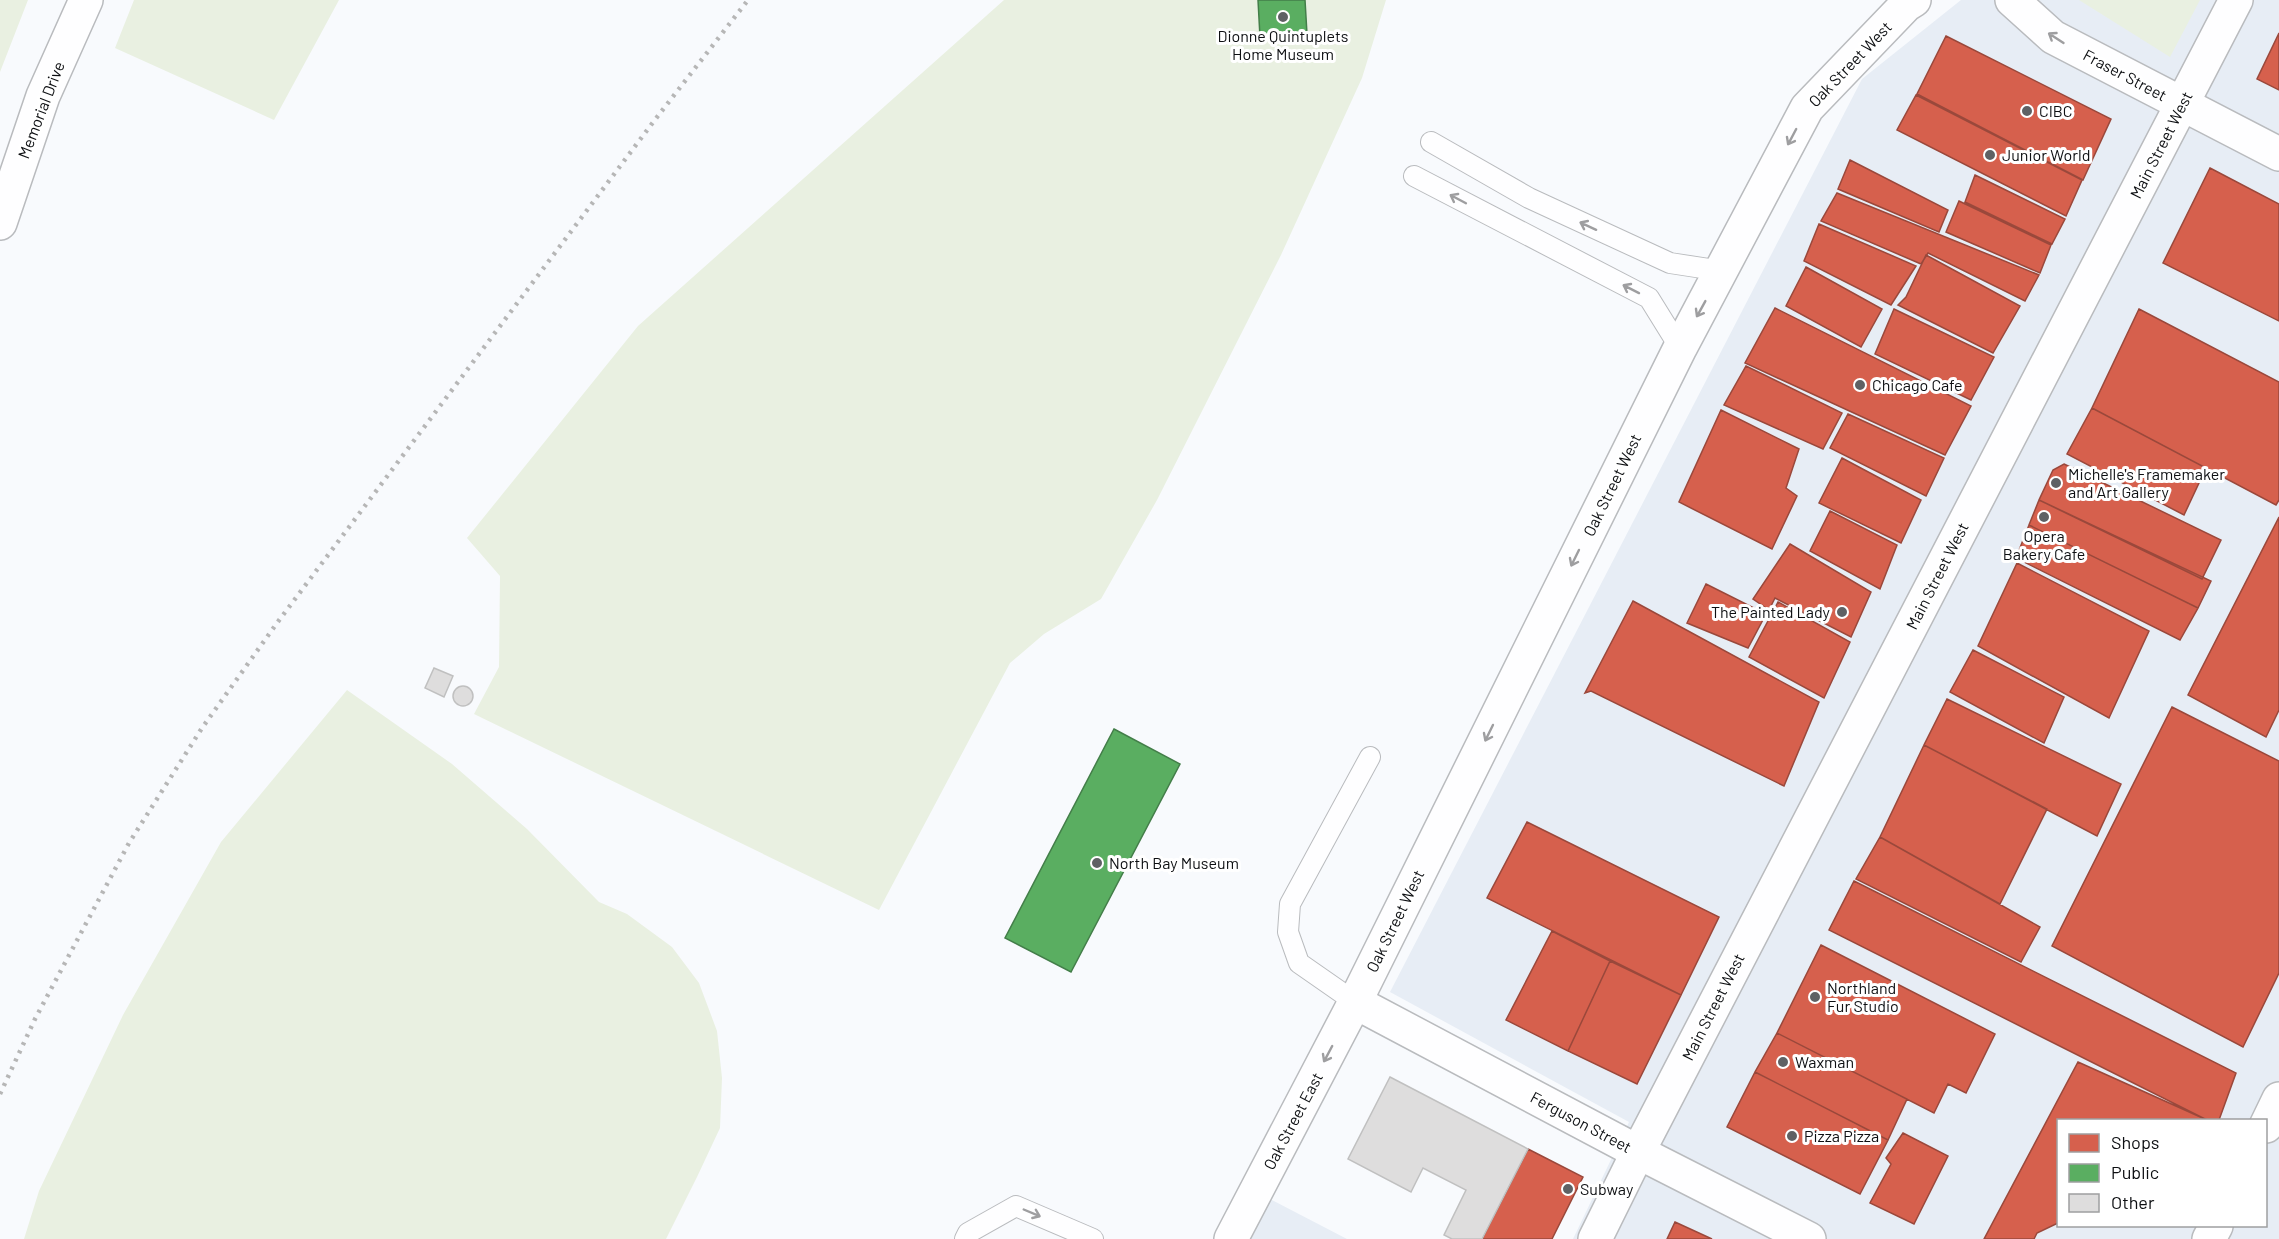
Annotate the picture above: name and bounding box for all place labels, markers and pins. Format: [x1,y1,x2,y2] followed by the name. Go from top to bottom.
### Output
[1276,10,1290,24] marker: Dionne Quintuplets Home Museum
[1218,26,1348,63] place label: Dionne Quintuplets Home Museum
[2039,101,2073,120] place label: CIBC
[2020,104,2034,118] marker: CIBC
[2002,145,2090,164] place label: Junior World
[1983,148,1997,162] marker: Junior World
[1872,375,1963,394] place label: Chicago Cafe
[1853,378,1867,392] marker: Chicago Cafe
[2068,464,2225,501] place label: Michelle's Framemaker and Art Gallery
[2049,476,2063,490] marker: Michelle's Framemaker and Art Gallery
[2037,510,2051,524] marker: Opera Bakery Cafe
[2003,526,2085,563] place label: Opera Bakery Cafe
[1711,602,1831,621] place label: The Painted Lady
[1835,605,1849,619] marker: The Painted Lady
[1109,853,1239,872] place label: North Bay Museum
[1090,856,1104,870] marker: North Bay Museum
[1827,978,1899,1015] place label: Northland Fur Studio
[1808,990,1822,1004] marker: Northland Fur Studio
[1795,1052,1854,1071] place label: Waxman
[1776,1055,1790,1069] marker: Waxman
[1804,1126,1879,1145] place label: Pizza Pizza
[1785,1129,1799,1143] marker: Pizza Pizza
[1580,1179,1634,1198] place label: Subway
[1561,1182,1575,1196] marker: Subway

